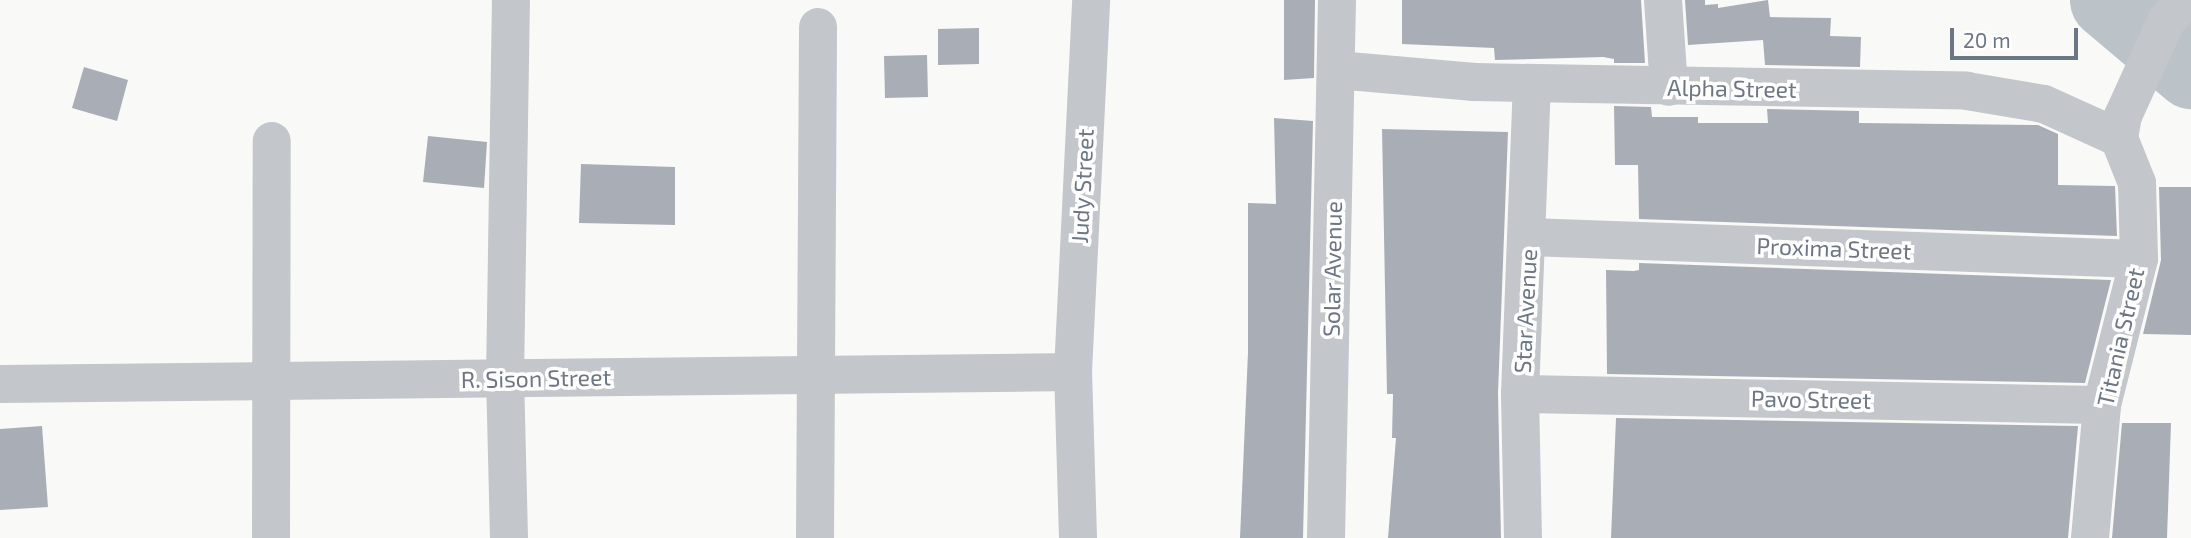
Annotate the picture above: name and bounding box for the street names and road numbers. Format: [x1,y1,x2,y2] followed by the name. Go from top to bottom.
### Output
[1667,73,1797,103] street label: Alpha Street
[1065,128,1099,244] street label: Judy Street
[1317,200,1347,338] street label: Solar Avenue
[1756,232,1912,264] street label: Proxima Street
[1508,248,1542,374] street label: Star Avenue
[2091,265,2149,409] street label: Titania Street
[461,363,611,393] street label: R. Sison Street
[1751,384,1871,414] street label: Pavo Street

